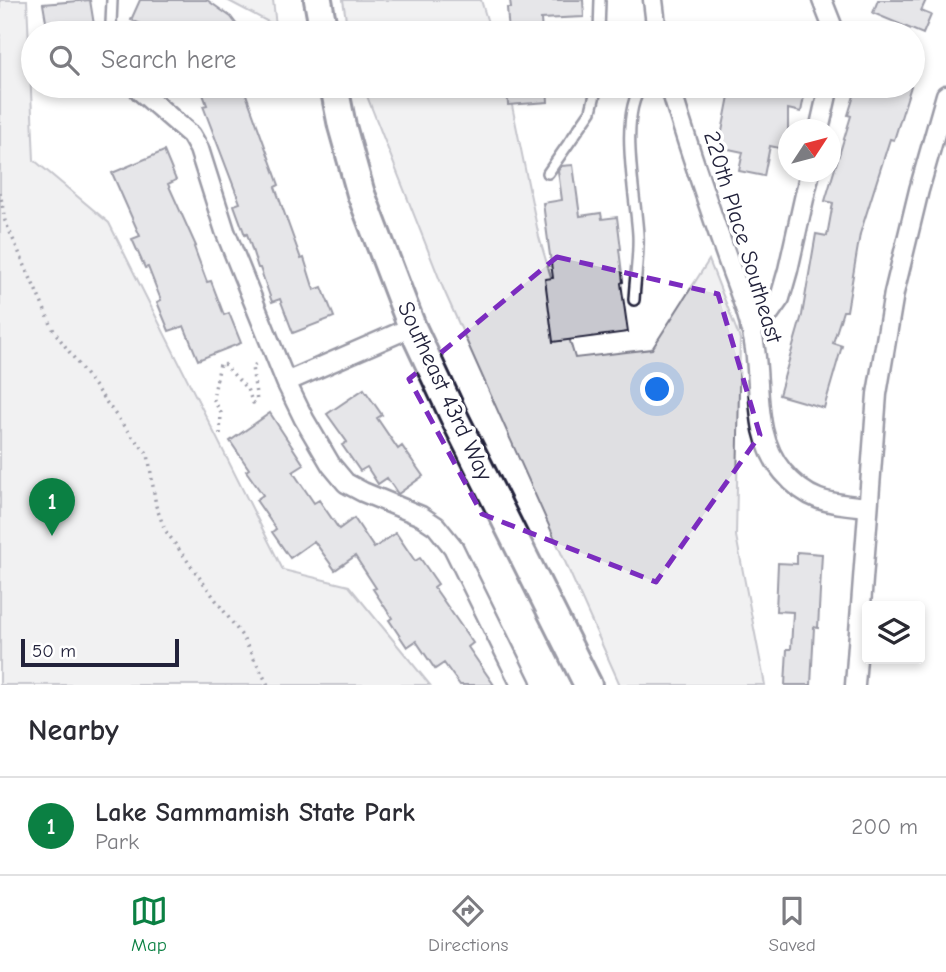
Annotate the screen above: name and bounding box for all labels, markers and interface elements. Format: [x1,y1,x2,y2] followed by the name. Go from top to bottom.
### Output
[21,21,925,98] search box
[45,41,83,79] icon: search
[101,45,236,75] text: Search here
[778,119,841,182] north arrow
[698,128,788,347] street label: 220th Place Southeast
[392,297,499,485] street label: Southeast 43rd Way
[640,372,674,406] your location
[29,478,75,536] pin: 1
[862,601,925,664] map controls
[862,601,925,664] button: layers
[21,636,178,668] scale bar
[32,640,76,662] text: 50 m
[28,713,119,748] text: Nearby
[95,798,415,828] text: Lake Sammamish State Park
[46,813,56,840] text: 1
[851,813,918,840] text: 200 m
[95,828,139,855] text: Park
[130,892,168,956] tab: Map
[428,892,508,956] tab: Directions
[769,892,816,956] tab: Saved

